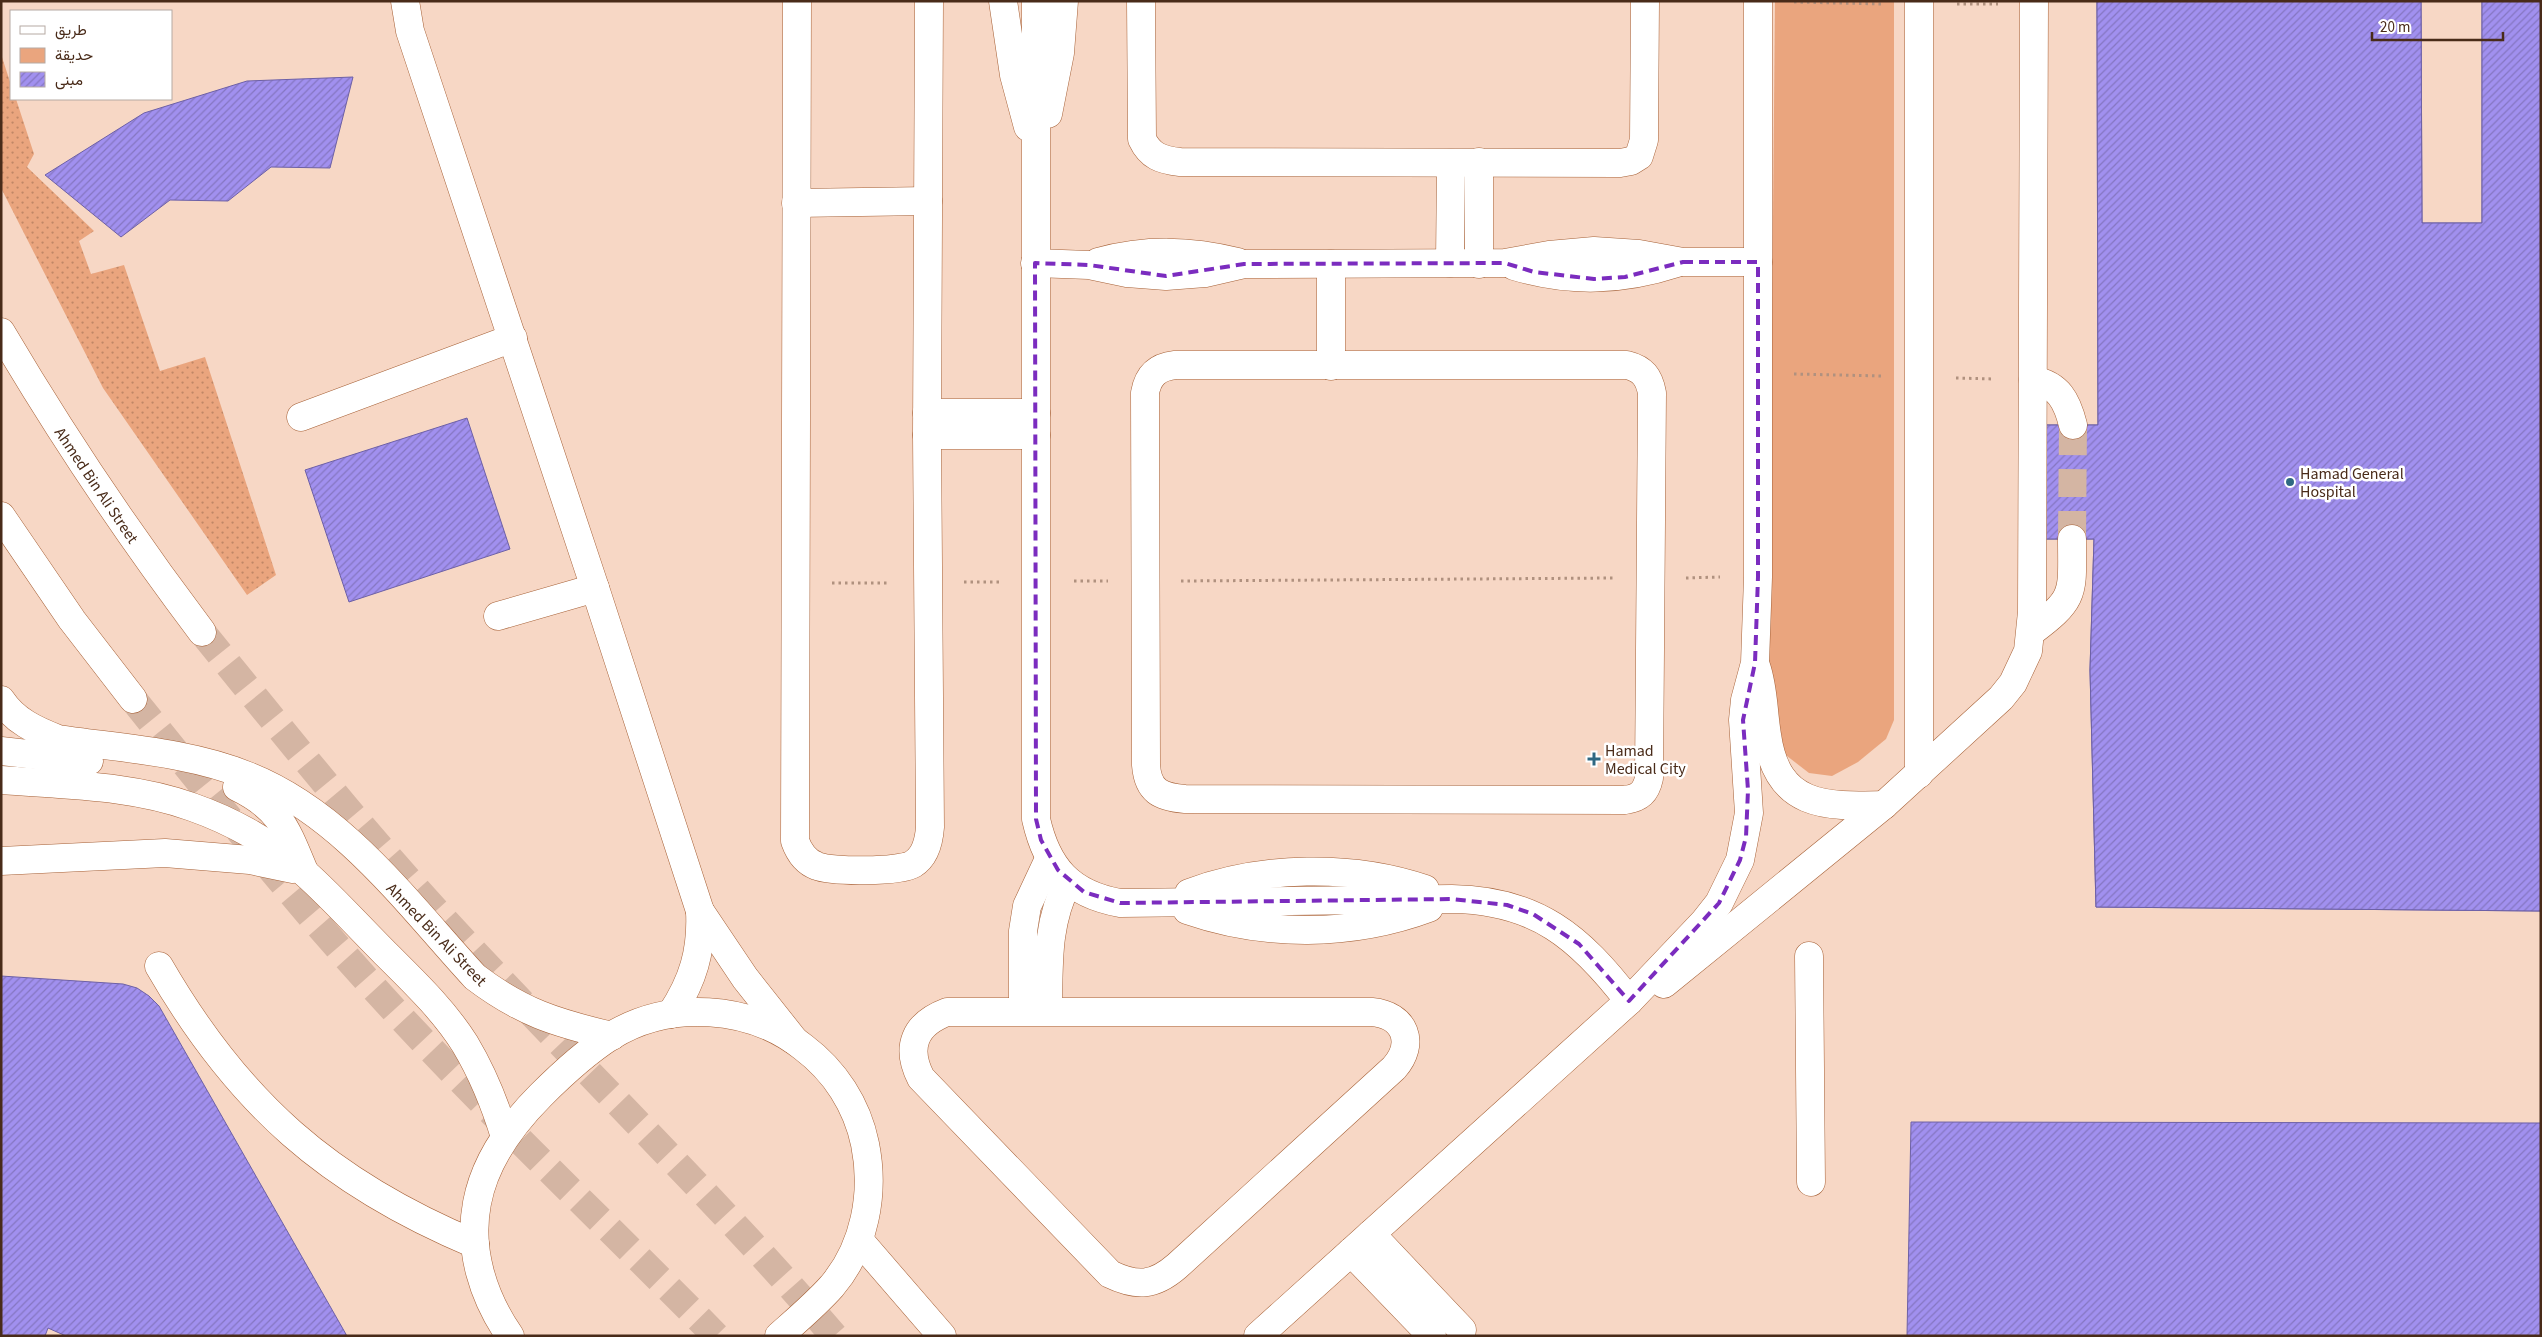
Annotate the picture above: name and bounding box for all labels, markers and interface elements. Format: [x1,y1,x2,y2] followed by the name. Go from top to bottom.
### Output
[10,10,172,100] legend
[2372,10,2503,42] scale bar
[2380,17,2410,38] text: 20 m
[55,20,87,41] text: طريق
[55,45,93,66] text: حديقة
[55,70,83,91] text: مبنى
[49,423,144,549] street label: Ahmed Bin Ali Street
[2300,463,2404,503] place label: Hamad General Hospital
[2284,476,2296,488] marker: Hamad General Hospital
[1605,740,1686,780] place label: Hamad Medical City
[1587,752,1601,766] marker: Hamad Medical City
[381,878,492,992] street label: Ahmed Bin Ali Street

